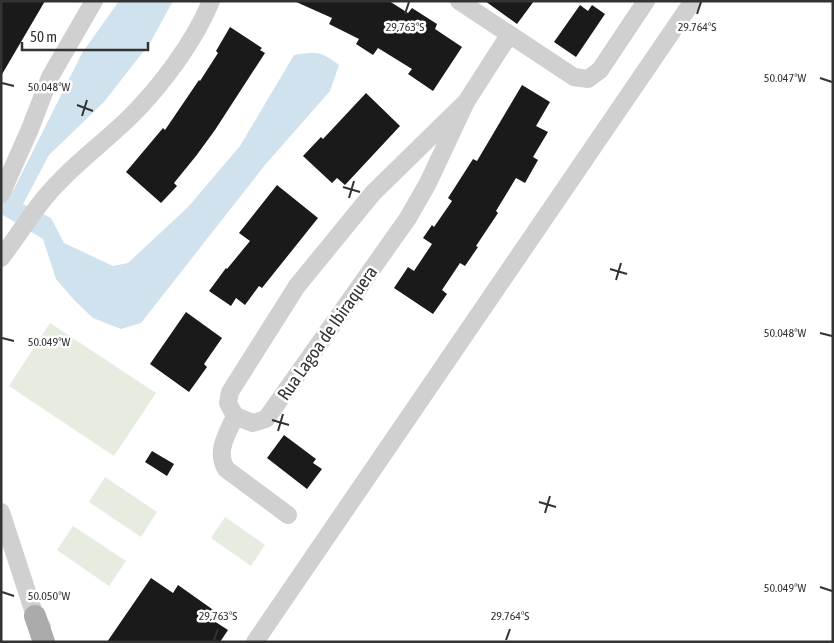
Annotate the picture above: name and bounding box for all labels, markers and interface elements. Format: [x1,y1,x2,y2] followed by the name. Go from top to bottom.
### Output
[22,20,149,52] scale bar
[386,20,424,34] text: 29.763°S
[678,20,716,34] text: 29.764°S
[30,28,57,45] text: 50 m
[764,71,806,85] text: 50.047°W
[28,80,70,94] text: 50.048°W
[273,262,381,404] street label: Rua Lagoa de Ibiraquera
[764,326,806,340] text: 50.048°W
[28,335,70,349] text: 50.049°W
[764,581,806,595] text: 50.049°W
[28,589,70,603] text: 50.050°W
[199,609,237,623] text: 29.763°S
[491,609,529,623] text: 29.764°S

